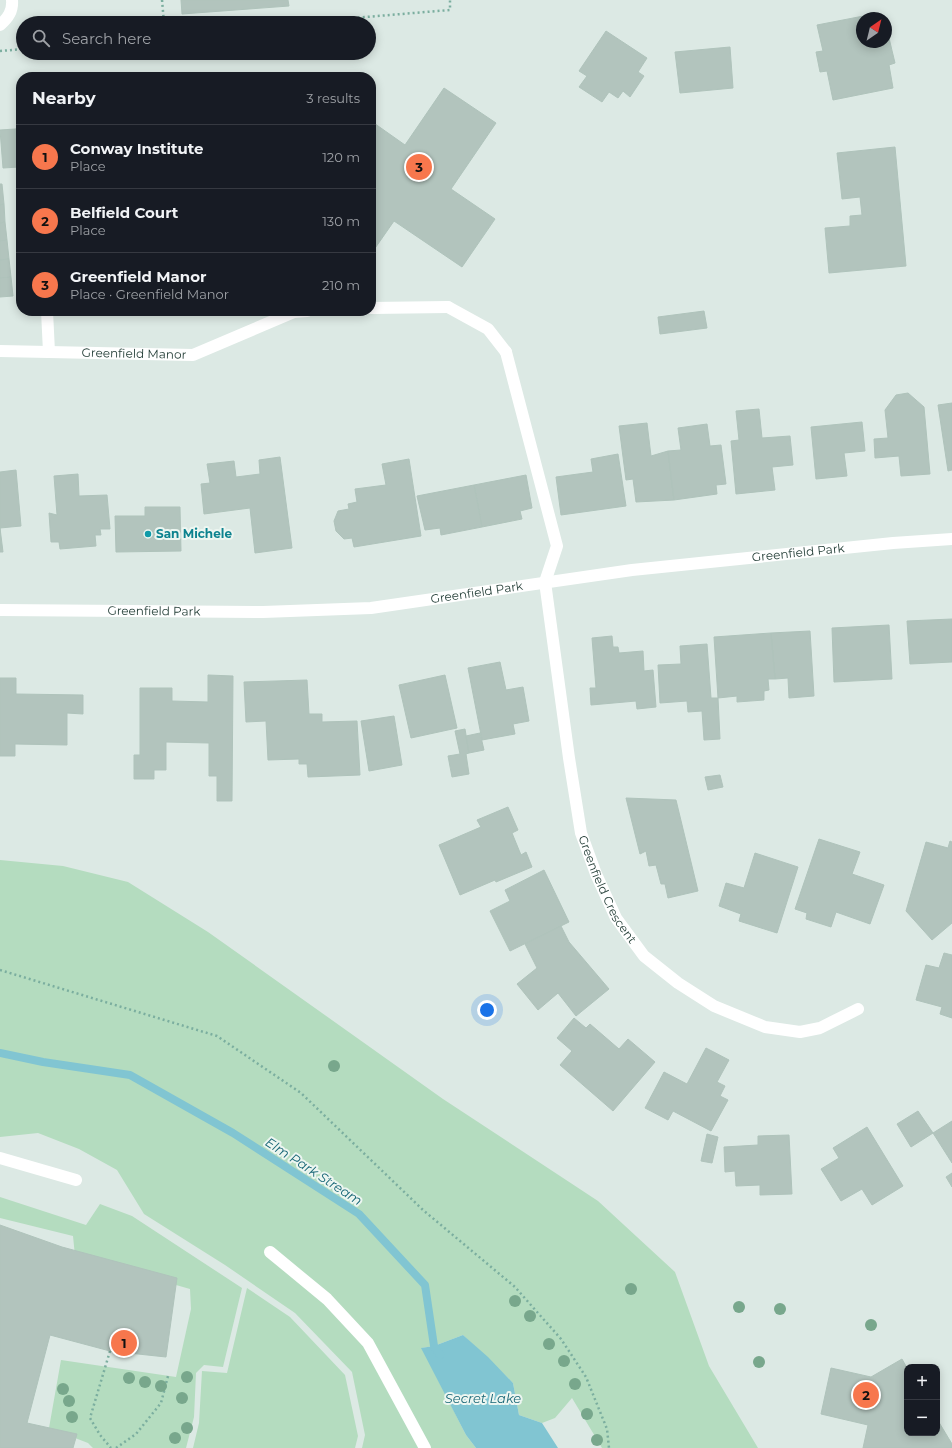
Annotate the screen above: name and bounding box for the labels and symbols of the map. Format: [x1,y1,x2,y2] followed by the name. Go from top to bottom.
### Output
[856,12,892,48] north arrow
[406,152,432,182] pin: 3
[81,345,187,362] street label: Greenfield Manor
[156,526,232,541] place label: San Michele
[143,529,153,539] marker: San Michele
[751,540,846,565] street label: Greenfield Park
[430,578,525,606] street label: Greenfield Park
[107,603,201,619] street label: Greenfield Park
[575,833,640,946] street label: Greenfield Crescent
[477,1000,497,1020] your location
[263,1134,365,1208] water label: Elm Park Stream
[111,1328,137,1358] pin: 1
[853,1380,879,1410] pin: 2
[445,1390,521,1406] water label: Secret Lake

